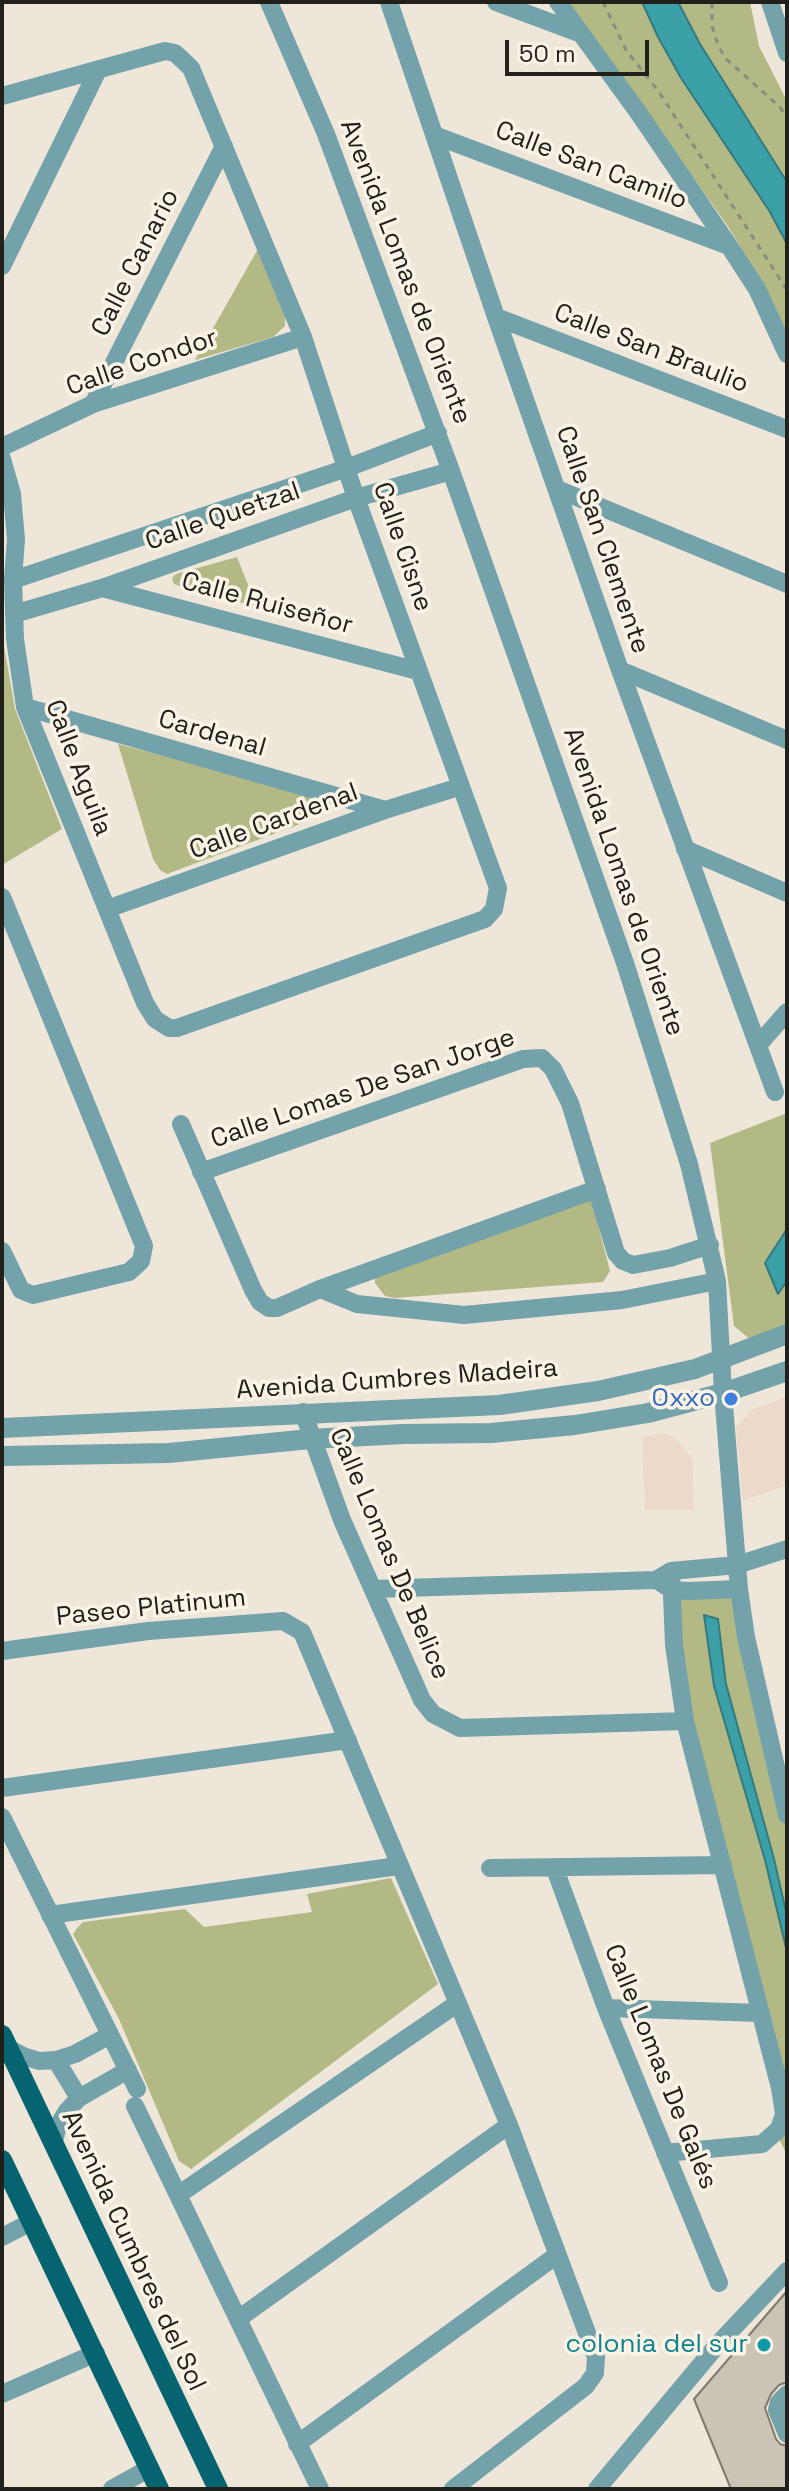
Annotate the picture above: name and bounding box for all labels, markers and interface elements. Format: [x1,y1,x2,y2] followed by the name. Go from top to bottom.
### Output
[509,24,653,74] scale bar
[519,38,576,69] text: 50 m
[332,115,478,429] street label: Avenida Lomas de Oriente
[491,115,691,217] street label: Calle San Camilo
[86,184,186,342] street label: Calle Canario
[549,298,753,400] street label: Calle San Braulio
[62,323,222,403] street label: Calle Condor
[548,422,656,658] street label: Calle San Clemente
[142,476,304,558] street label: Calle Quetzal
[365,478,439,616] street label: Calle Cisne
[178,566,356,642] street label: Calle Ruiseñor
[38,696,118,840] street label: Calle Aguila
[155,704,269,764] street label: Cardenal
[556,724,690,1040] street label: Avenida Lomas de Oriente
[186,777,362,867] street label: Calle Cardenal
[207,1022,519,1156] street label: Calle Lomas De San Jorge
[235,1353,559,1407] street label: Avenida Cumbres Madeira
[652,1383,715,1415] place label: Oxxo
[722,1390,740,1408] marker: Oxxo
[322,1424,456,1684] street label: Calle Lomas De Belice
[55,1583,247,1633] street label: Paseo Platinum
[597,1940,723,2194] street label: Calle Lomas De Galés
[54,2106,212,2396] street label: Avenida Cumbres del Sol
[565,2329,748,2361] place label: colonia del sur
[755,2336,773,2354] marker: colonia del sur

